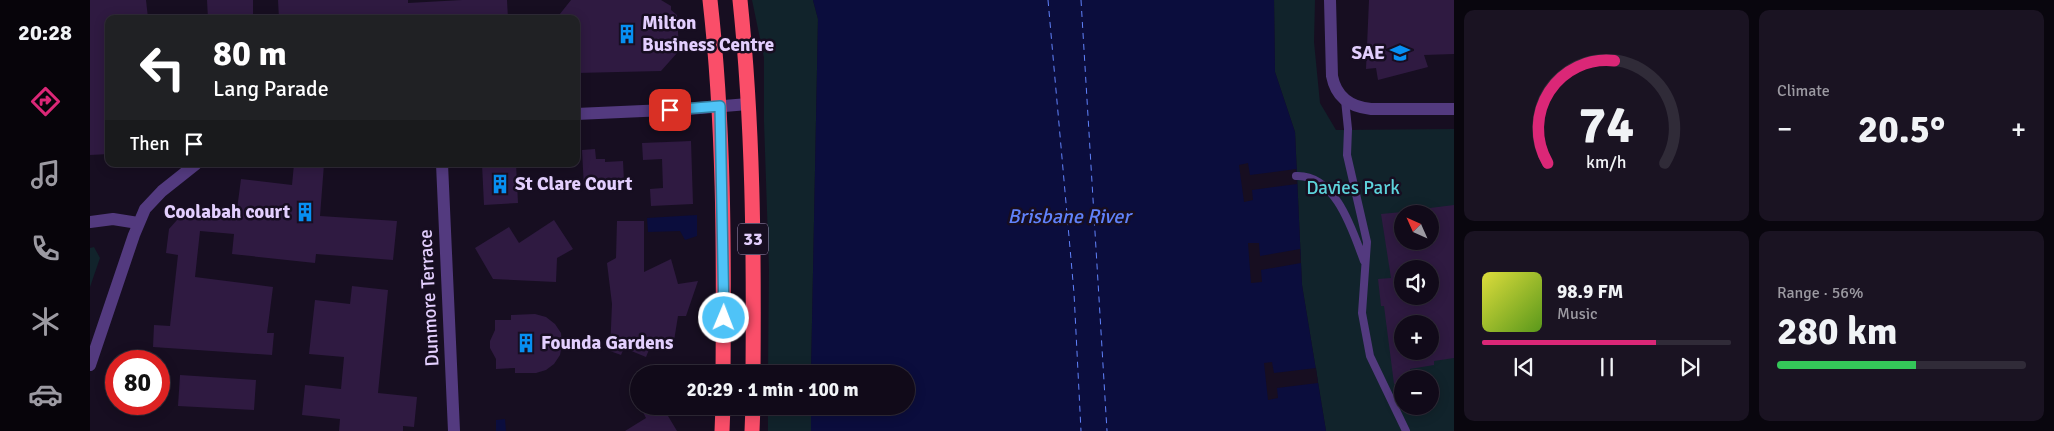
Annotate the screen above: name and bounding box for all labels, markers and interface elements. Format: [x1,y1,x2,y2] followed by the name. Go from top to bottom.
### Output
[642,11,774,57] place label: Milton Business Centre
[18,19,72,46] text: 20:28
[616,23,638,45] building icon: Milton Business Centre
[213,32,287,75] text: 80 m
[130,35,195,100] icon: left
[1351,41,1385,65] place label: SAE
[1389,42,1411,64] school or university icon: SAE
[213,75,329,102] text: Lang Parade
[1777,81,1830,101] text: Climate
[28,84,63,119] icon: directions
[649,89,691,131] pin
[1578,93,1635,157] text: 74
[656,96,684,124] icon: arrive
[1858,106,1945,153] text: 20.5°
[1777,112,1792,146] text: −
[2011,112,2026,146] text: +
[180,130,208,158] icon: arrive
[130,132,170,156] text: Then
[1586,151,1627,173] text: km/h
[28,157,63,192] icon: music
[515,172,632,196] place label: St Clare Court
[489,173,511,195] building icon: St Clare Court
[1306,176,1400,200] park label: Davies Park
[164,200,290,224] place label: Coolabah court
[294,201,316,223] building icon: Coolabah court
[1007,204,1133,229] water label: Brisbane River
[1394,205,1439,250] north arrow
[1394,205,1439,415] map controls
[738,223,768,254] road number: 33
[413,229,445,367] street label: Dunmore Terrace
[28,231,63,266] icon: phone
[1394,260,1439,305] button: sound
[1557,280,1623,304] text: 98.9 FM
[1777,283,1863,303] text: Range · 56%
[697,291,749,343] position arrow
[28,304,63,339] icon: climate
[1557,304,1598,324] text: Music
[1777,308,1898,355] text: 280 km
[1394,315,1439,360] button: +
[541,331,673,355] place label: Founda Gardens
[515,332,537,354] building icon: Founda Gardens
[105,350,170,415] speed limit sign: 80
[1510,353,1538,381] icon: previous
[1593,353,1621,381] icon: pause
[1676,353,1704,381] icon: next
[1394,370,1439,415] button: −
[28,377,63,412] icon: car
[686,378,859,402] text: 20:29 · 1 min · 100 m

